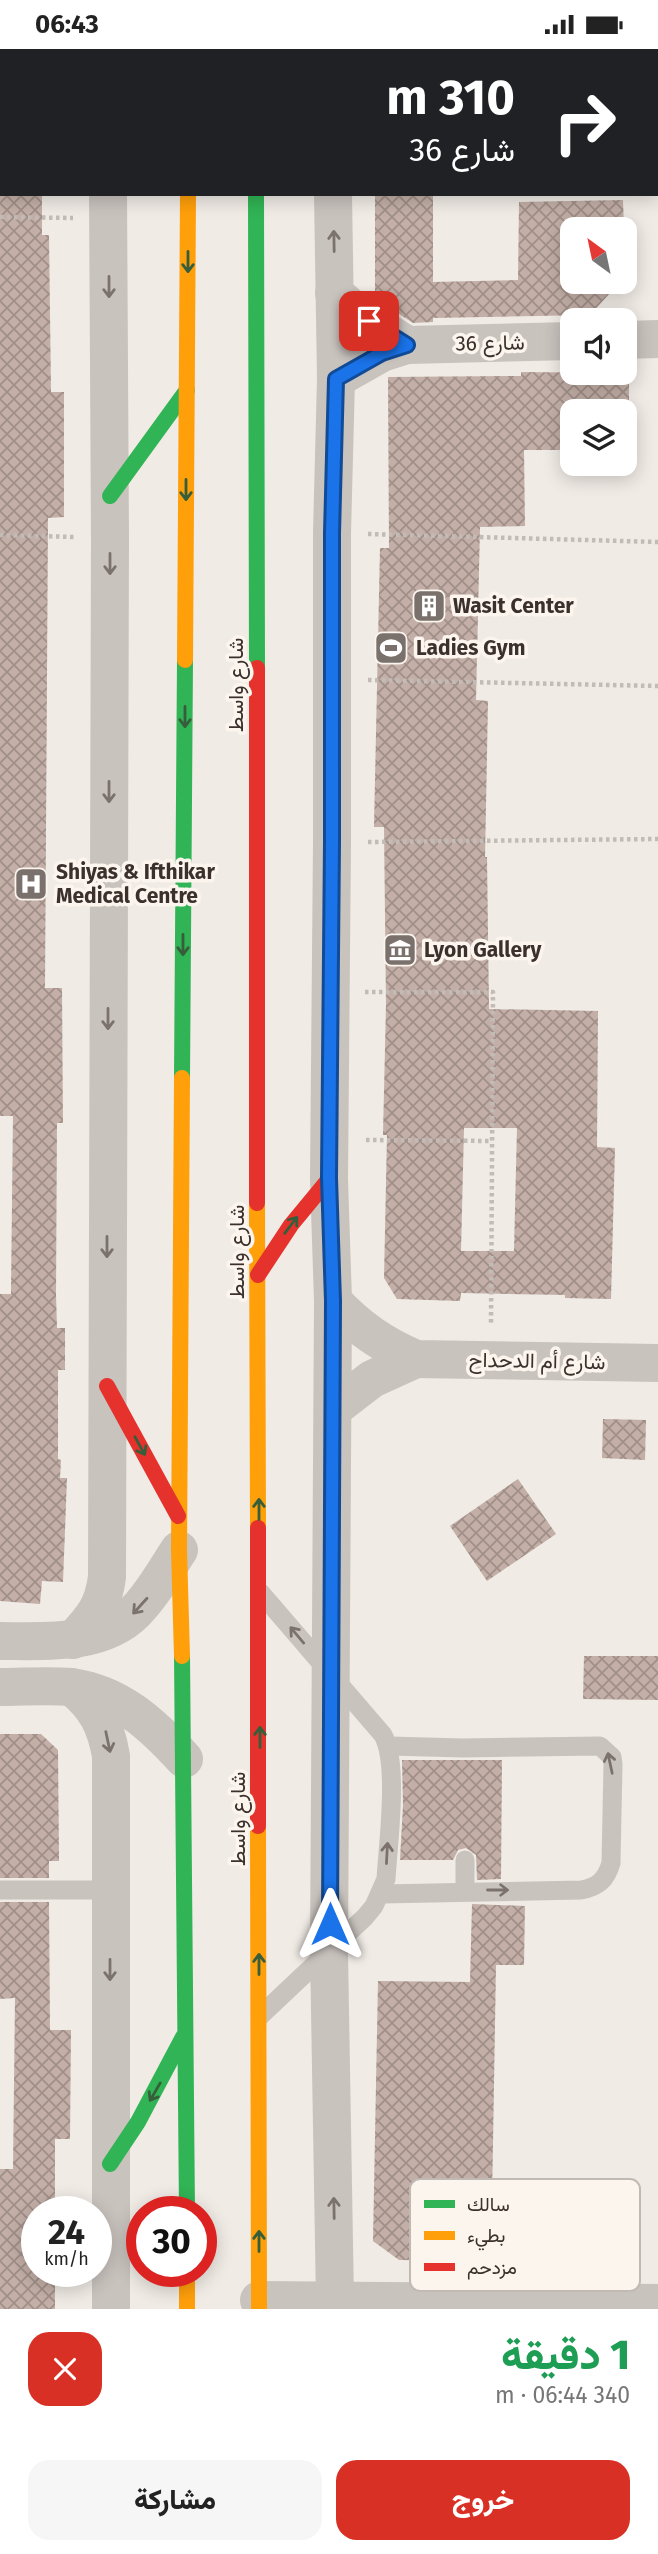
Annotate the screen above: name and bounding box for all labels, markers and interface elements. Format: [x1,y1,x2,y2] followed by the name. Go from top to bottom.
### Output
[35,9,99,40] text: 06:43
[386,68,515,127] text: 310 m
[539,77,630,168] icon: right
[409,131,515,169] text: شارع 36
[560,217,637,294] north arrow
[560,217,637,476] map controls
[327,230,340,253] one-way arrow
[181,251,195,274] one-way arrow
[102,275,116,298] one-way arrow
[339,291,399,351] pin
[350,302,388,340] icon: arrive
[560,308,637,385] button: sound
[455,329,525,358] street label: شارع 36
[560,399,637,476] button: layers
[179,478,193,501] one-way arrow
[103,553,117,576] one-way arrow
[410,587,448,625] building icon: Wasit Center
[453,593,574,619] place label: Wasit Center
[372,629,410,667] sports icon: Ladies Gym
[416,635,525,661] place label: Ladies Gym
[223,638,250,732] street label: شارع واسط
[178,706,192,729] one-way arrow
[102,780,116,803] one-way arrow
[56,859,215,909] place label: Shiyas & Ifthikar Medical Centre
[12,865,50,903] hospital icon: Shiyas & Ifthikar Medical Centre
[381,931,419,969] museum icon: Lyon Gallery
[176,933,190,956] one-way arrow
[424,937,541,963] place label: Lyon Gallery
[101,1008,115,1031] one-way arrow
[224,1205,251,1299] street label: شارع واسط
[284,1216,298,1235] one-way arrow
[101,1235,114,1258] one-way arrow
[468,1347,606,1376] street label: شارع أم الدحداح
[133,1435,147,1456] one-way arrow
[252,1498,266,1521] one-way arrow
[132,1597,148,1615] one-way arrow
[289,1626,305,1644] one-way arrow
[253,1726,267,1749] one-way arrow
[101,1730,115,1753] one-way arrow
[603,1753,616,1775] one-way arrow
[225,1772,252,1866] street label: شارع واسط
[381,1842,394,1865] one-way arrow
[486,1884,509,1897] one-way arrow
[293,1887,367,1961] position arrow
[252,1953,266,1976] one-way arrow
[103,1958,117,1981] one-way arrow
[148,2082,162,2102] one-way arrow
[410,2179,640,2291] legend
[467,2193,510,2216] text: سالك
[126,2196,217,2287] speed limit sign: 30
[327,2197,340,2220] one-way arrow
[48,2211,85,2253] text: 24
[467,2224,505,2251] text: بطيء
[252,2230,266,2253] one-way arrow
[44,2248,89,2270] text: km/h
[467,2256,517,2280] text: مزدحم
[501,2330,630,2380] text: 1 دقيقة
[28,2332,102,2406] button: close
[495,2381,630,2409] text: 340 m · 06:44
[28,2460,322,2540] button: مشاركة
[336,2460,630,2540] button: خروج

